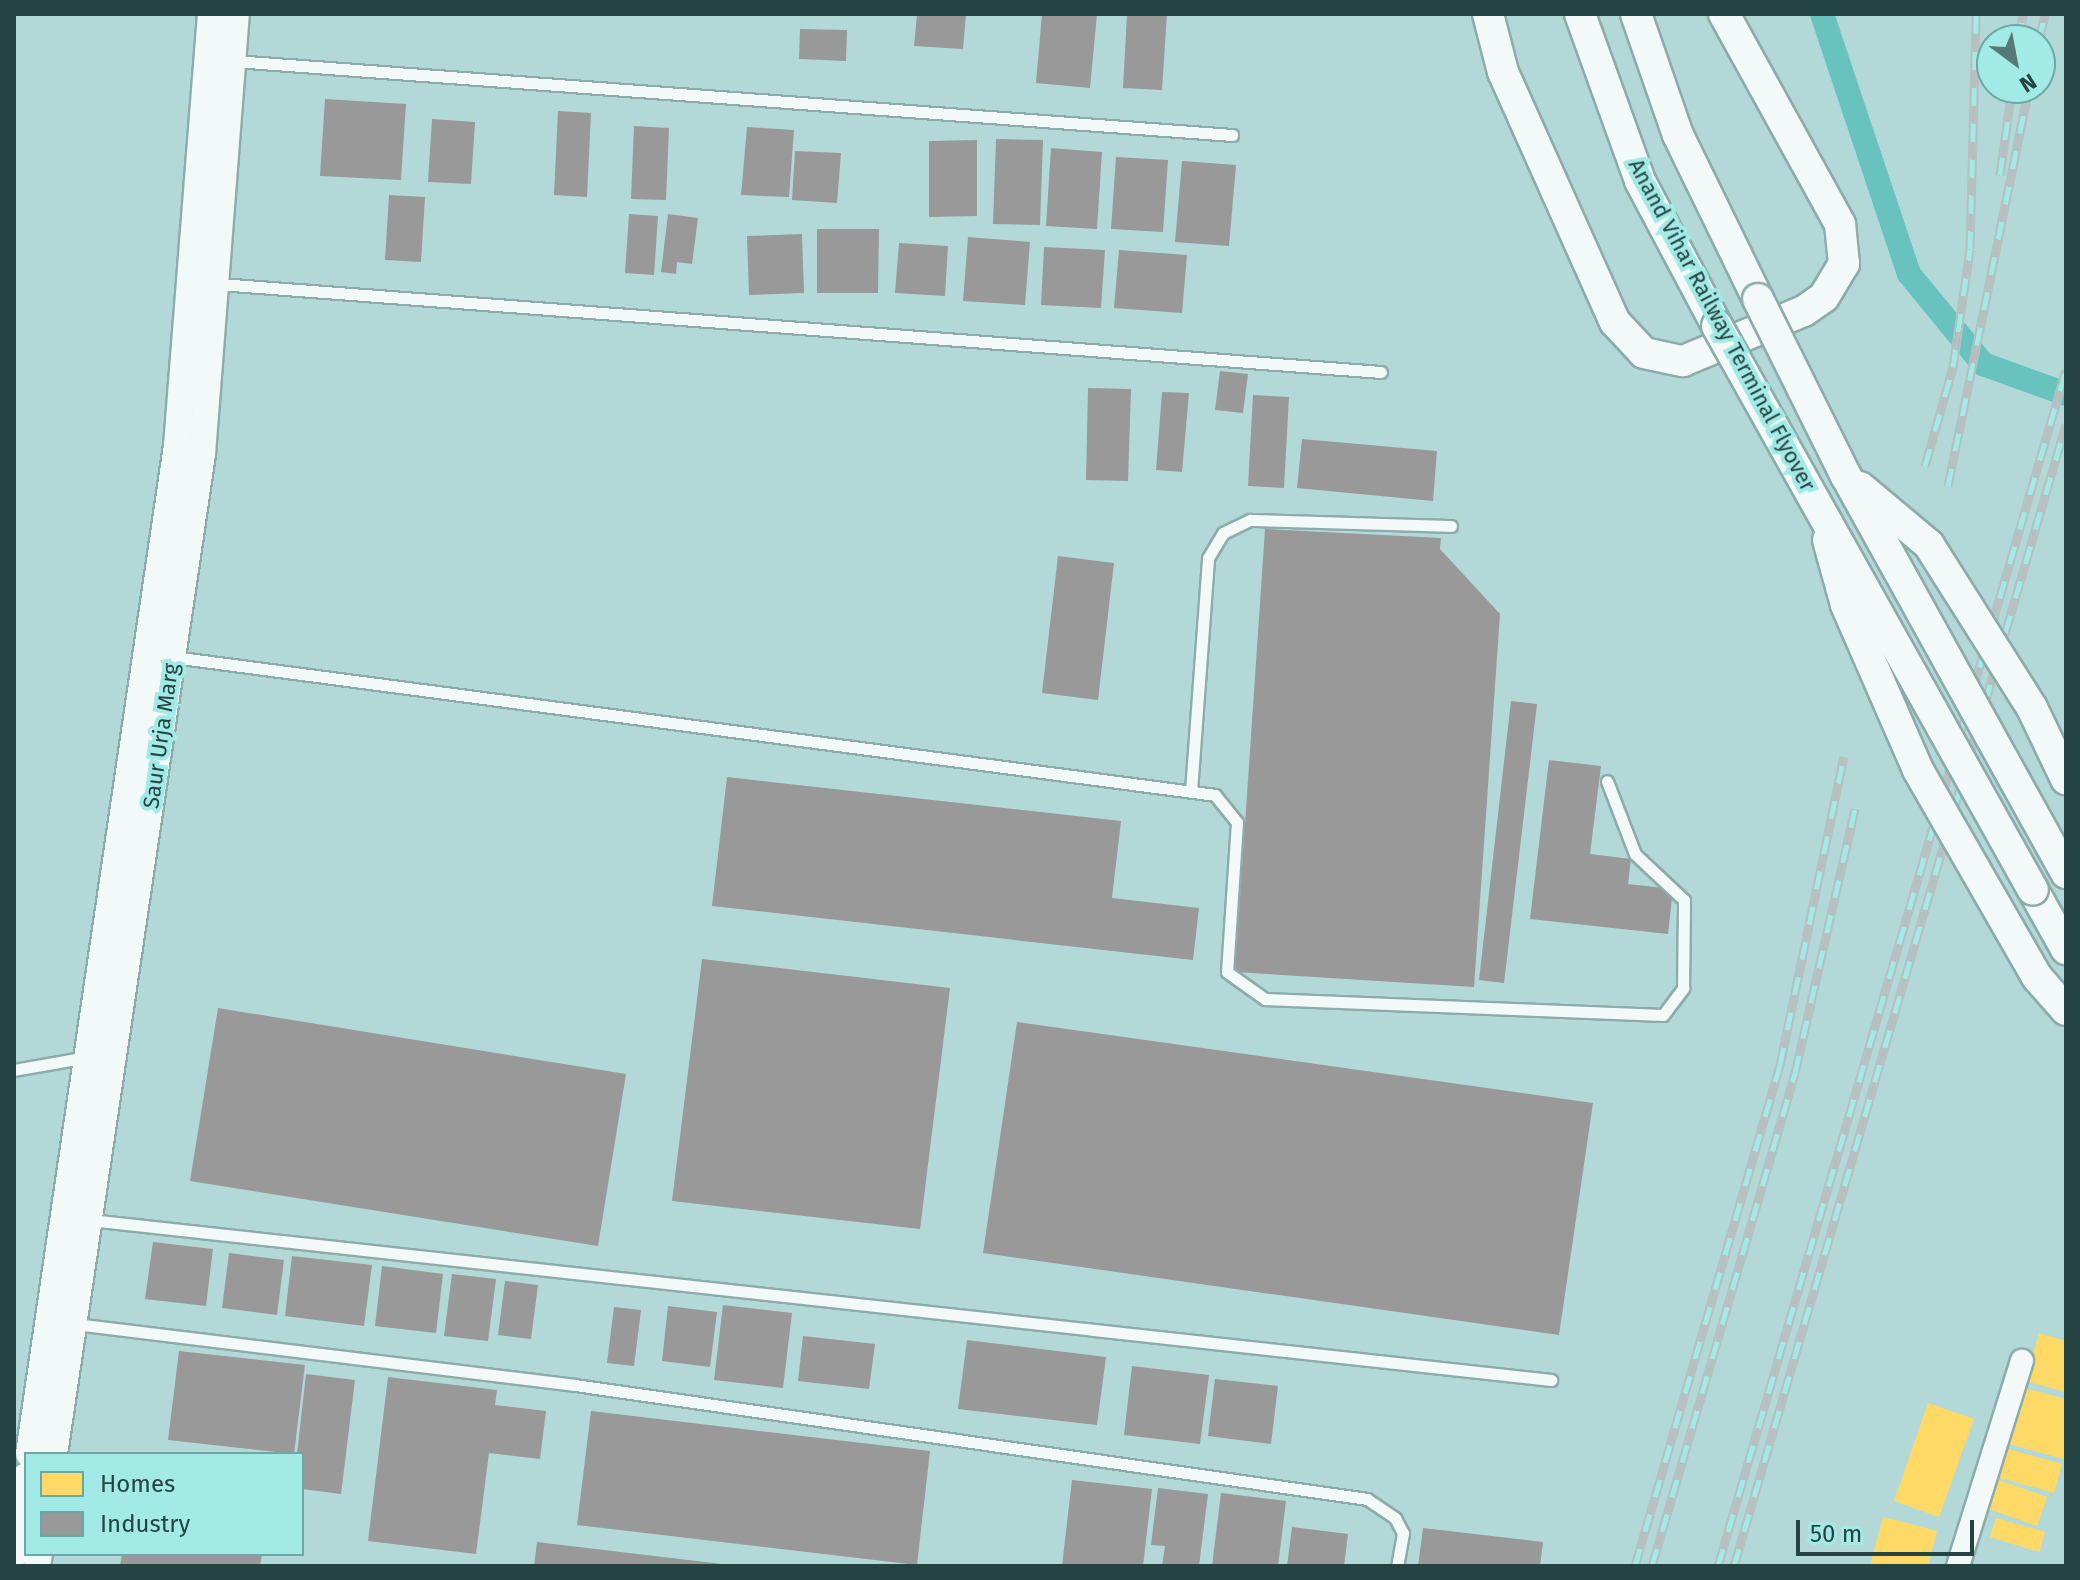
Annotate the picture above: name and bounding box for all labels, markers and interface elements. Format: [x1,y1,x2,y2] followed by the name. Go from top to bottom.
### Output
[1976,24,2056,104] north arrow
[2015,68,2041,98] text: N
[1623,154,1821,496] street label: Anand Vihar Railway Terminal Flyover
[138,662,184,810] street label: Saur Urja Marg
[24,1452,304,1556] legend
[100,1470,175,1498] text: Homes
[1800,1504,1978,1554] scale bar
[100,1510,190,1538] text: Industry
[1810,1520,1862,1548] text: 50 m

